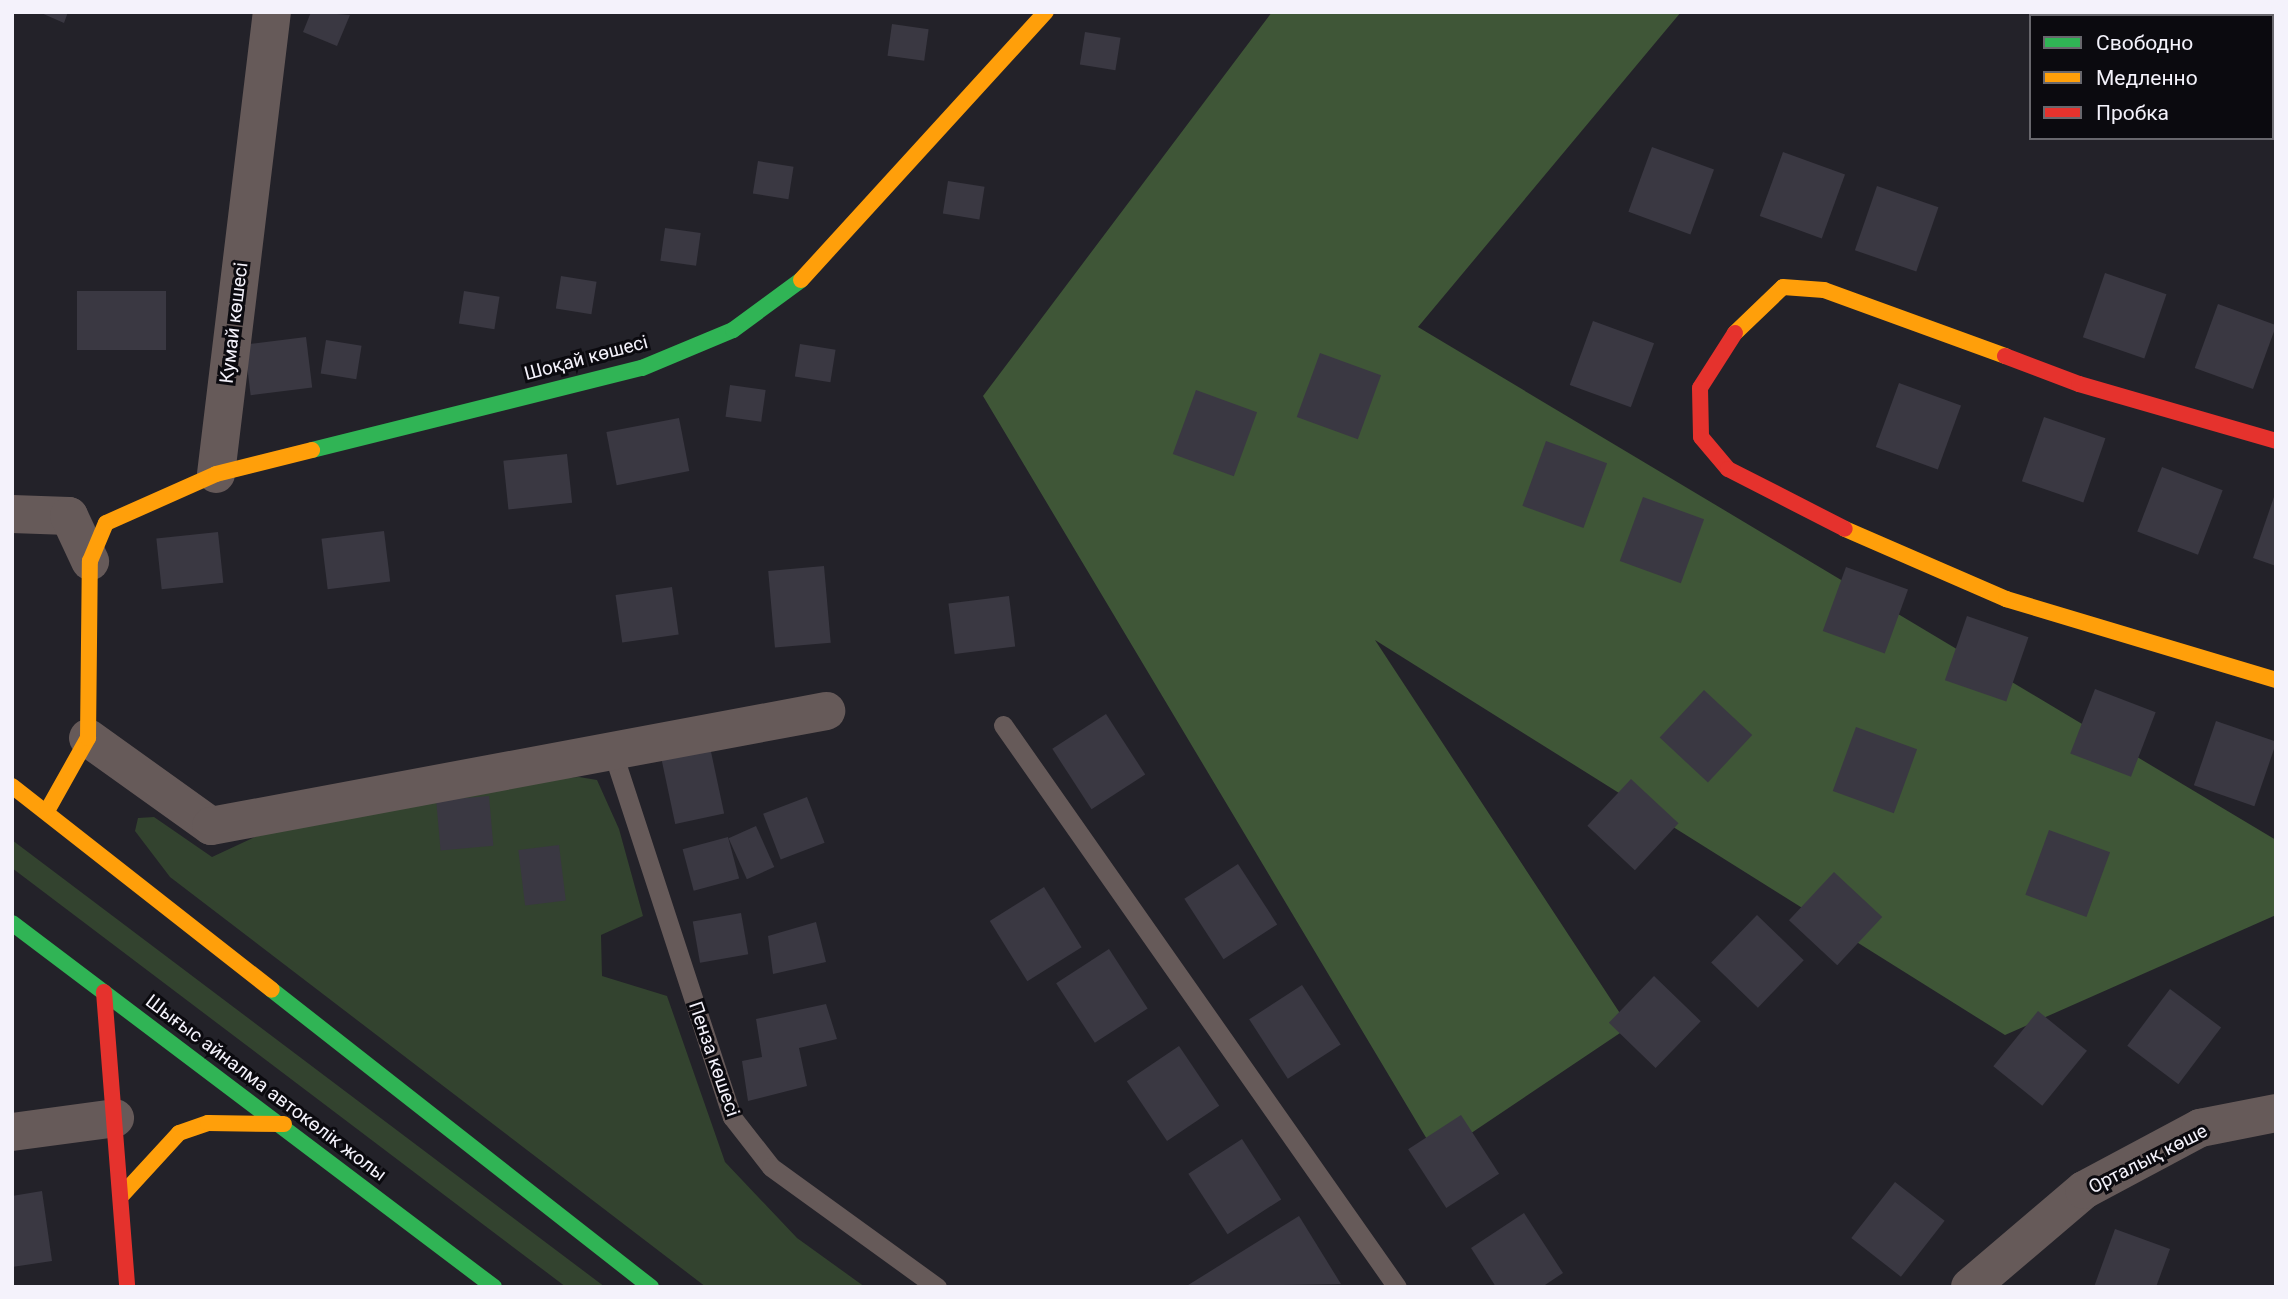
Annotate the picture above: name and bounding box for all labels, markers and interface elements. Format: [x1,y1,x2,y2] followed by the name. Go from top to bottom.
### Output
[2029,14,2274,140] legend
[2096,31,2193,55] text: Свободно
[2096,66,2198,90] text: Медленно
[2096,101,2169,125] text: Пробка
[215,261,253,385] street label: Кумай көшесі
[522,331,650,385] street label: Шоқай көшесі
[141,990,391,1186] street label: Шығыс айналма автокөлік жолы
[684,998,744,1120] street label: Пенза көшесі
[2085,1119,2211,1199] street label: Орталық көше

